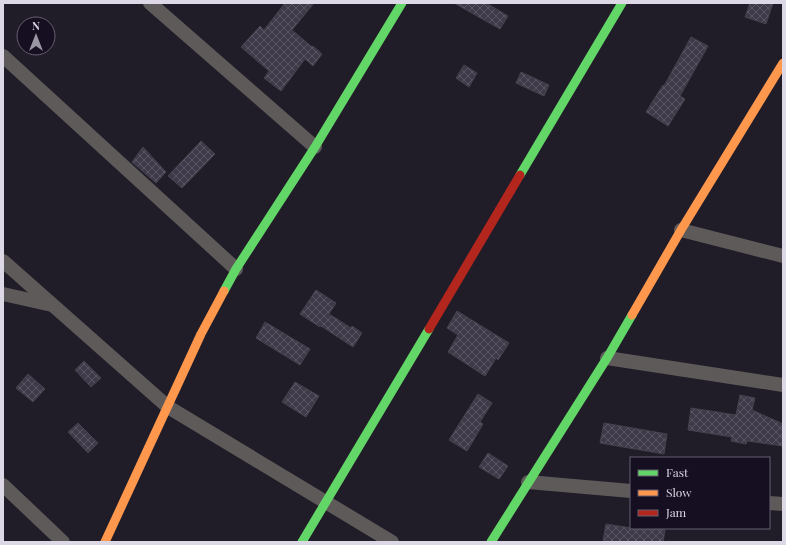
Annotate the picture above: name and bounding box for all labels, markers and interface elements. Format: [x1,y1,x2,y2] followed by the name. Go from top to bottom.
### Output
[16,16,56,56] north arrow
[32,18,40,33] text: N
[630,457,770,529] legend
[666,464,689,480] text: Fast
[666,484,692,500] text: Slow
[665,504,687,520] text: Jam

